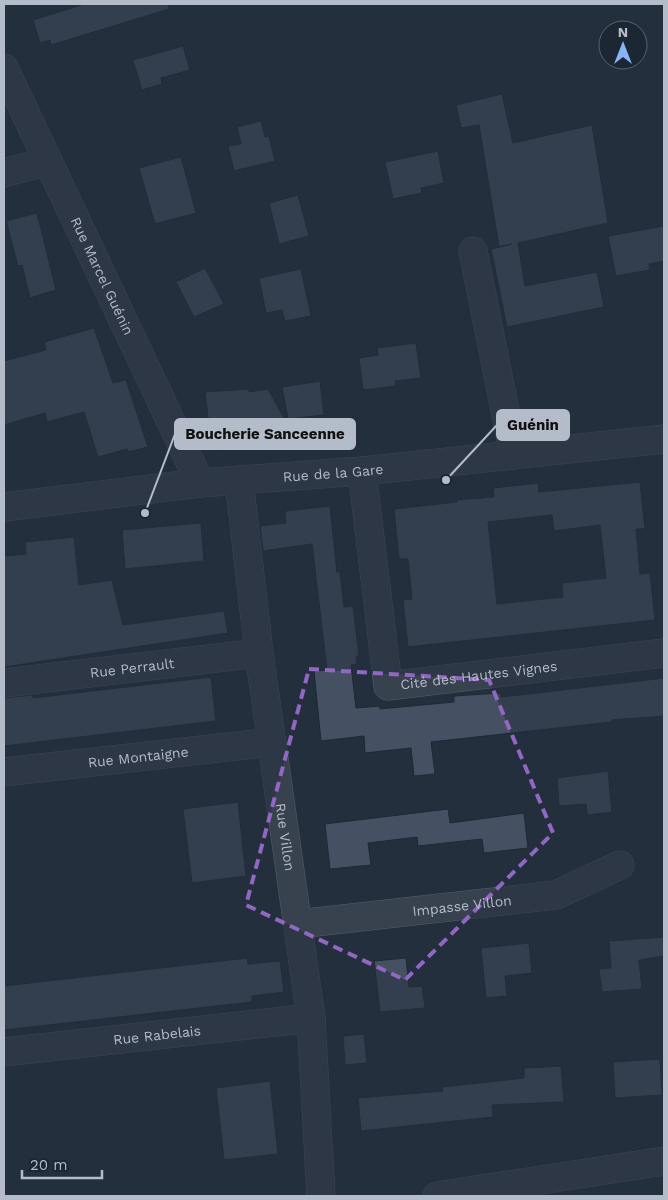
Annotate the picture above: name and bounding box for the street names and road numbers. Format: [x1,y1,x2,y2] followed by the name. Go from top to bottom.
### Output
[68,215,137,337] street label: Rue Marcel Guénin
[282,461,384,485] street label: Rue de la Gare
[89,655,175,681] street label: Rue Perrault
[399,658,558,692] street label: Cité des Hautes Vignes
[87,743,189,771] street label: Rue Montaigne
[272,802,298,872] street label: Rue Villon
[411,892,512,919] street label: Impasse Villon
[112,1022,202,1048] street label: Rue Rabelais

